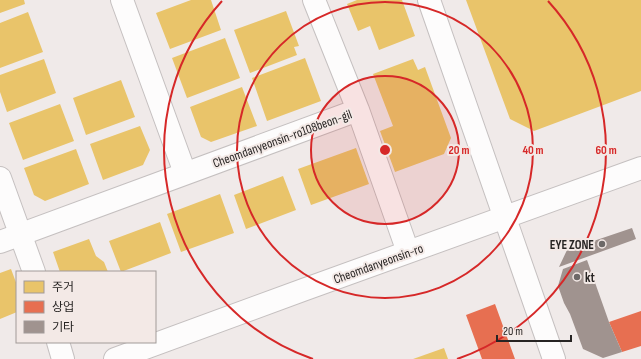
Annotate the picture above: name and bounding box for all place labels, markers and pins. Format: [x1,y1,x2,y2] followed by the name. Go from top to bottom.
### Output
[378,143,392,157] centre of rings
[550,237,594,253] place label: EYE ZONE
[597,239,607,249] marker: EYE ZONE
[585,270,596,286] place label: kt
[572,272,582,282] marker: kt

